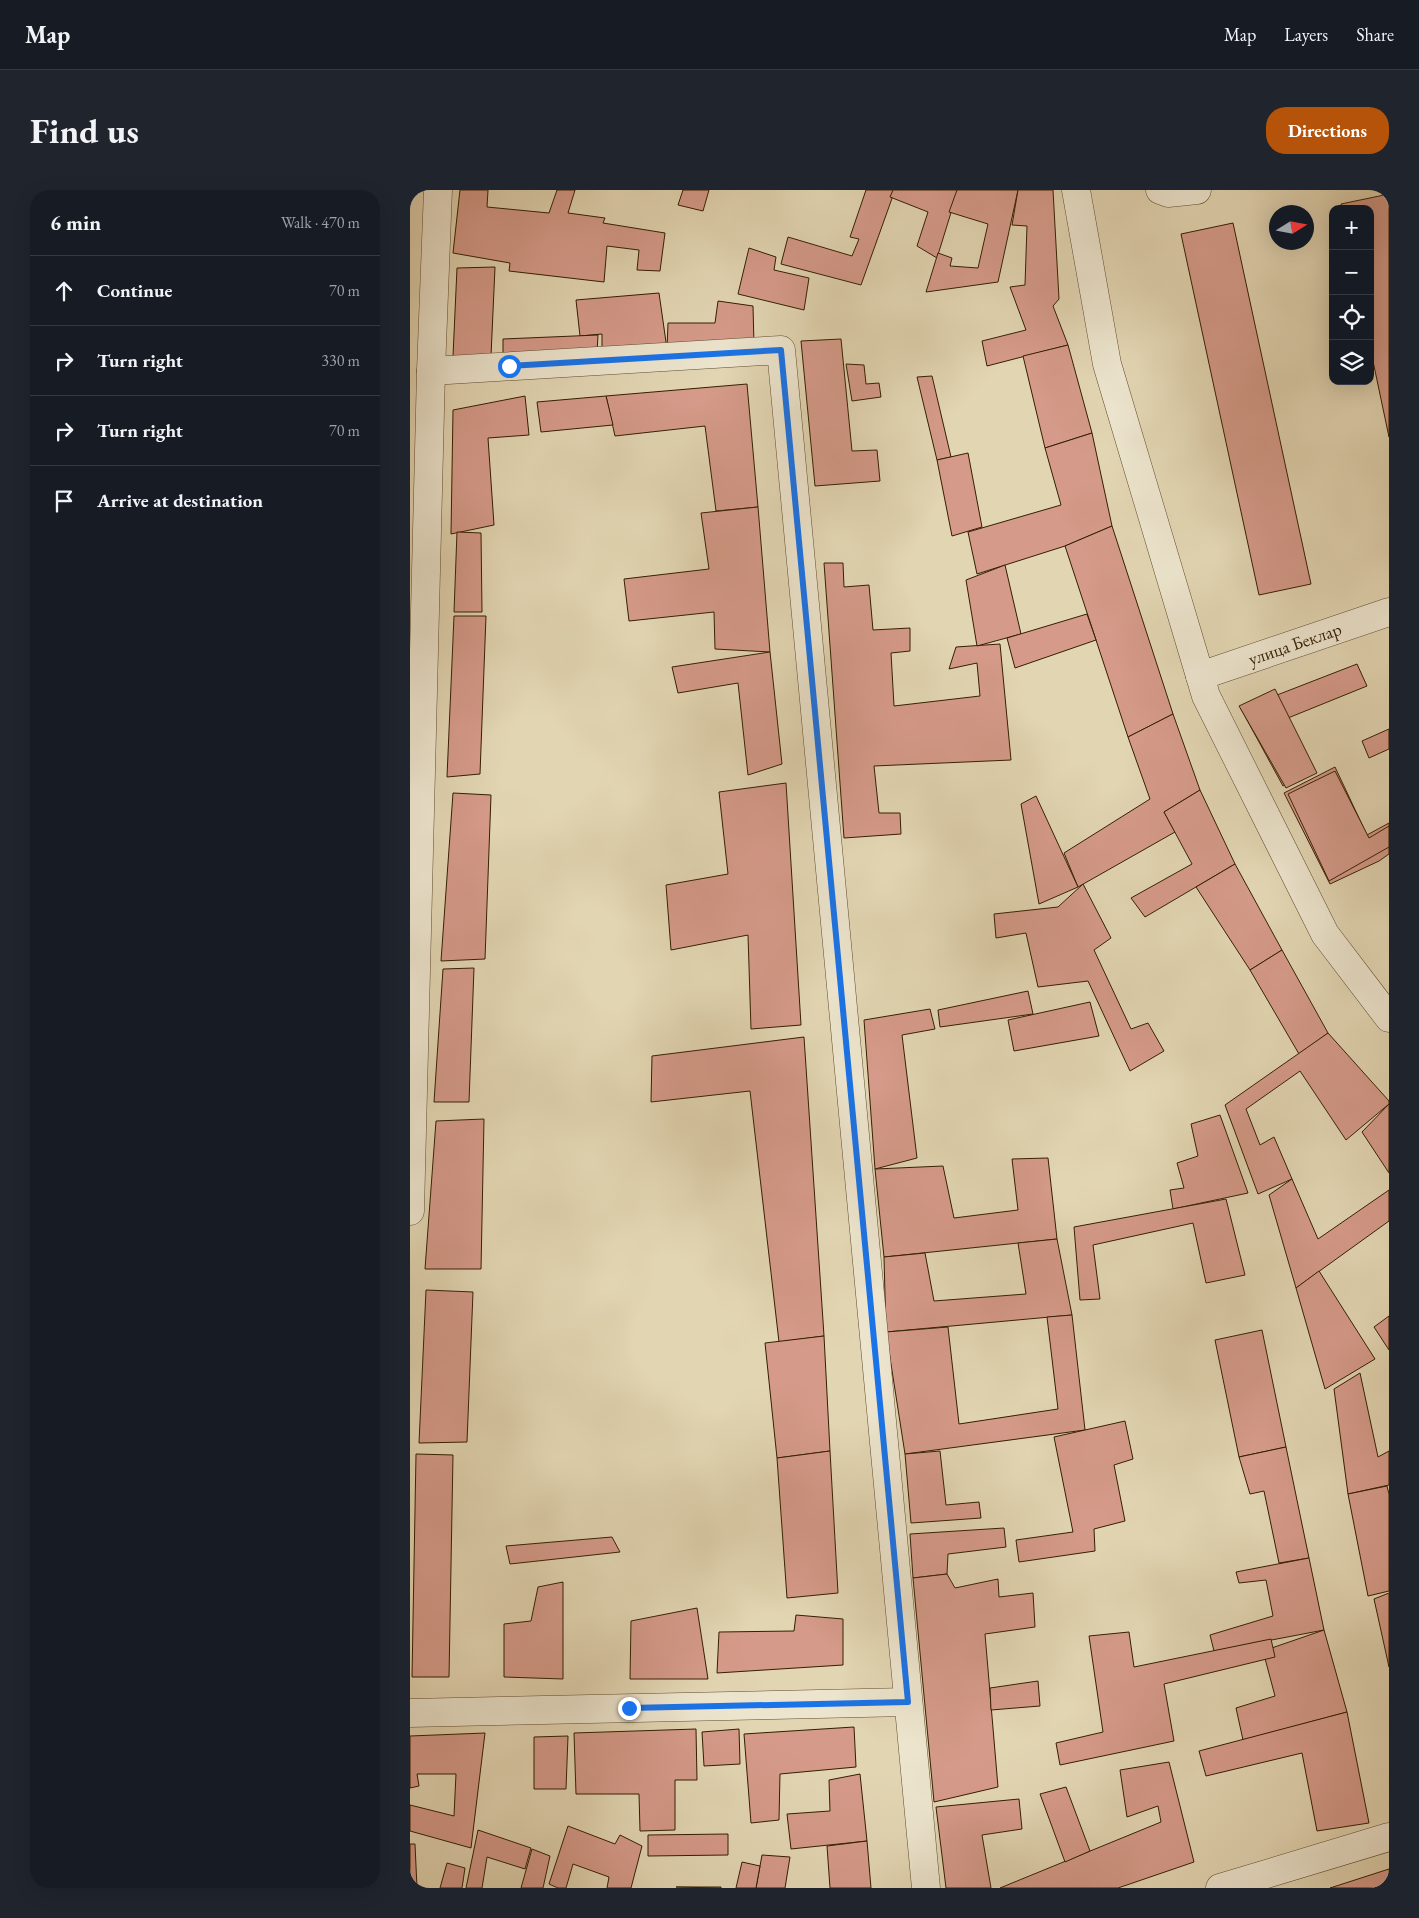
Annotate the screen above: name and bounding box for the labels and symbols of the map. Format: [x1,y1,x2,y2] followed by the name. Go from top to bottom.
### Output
[1269,205,1314,250] north arrow
[498,355,521,378] route start
[1245,617,1344,670] street label: улица Беклар
[618,1697,641,1720] route end

